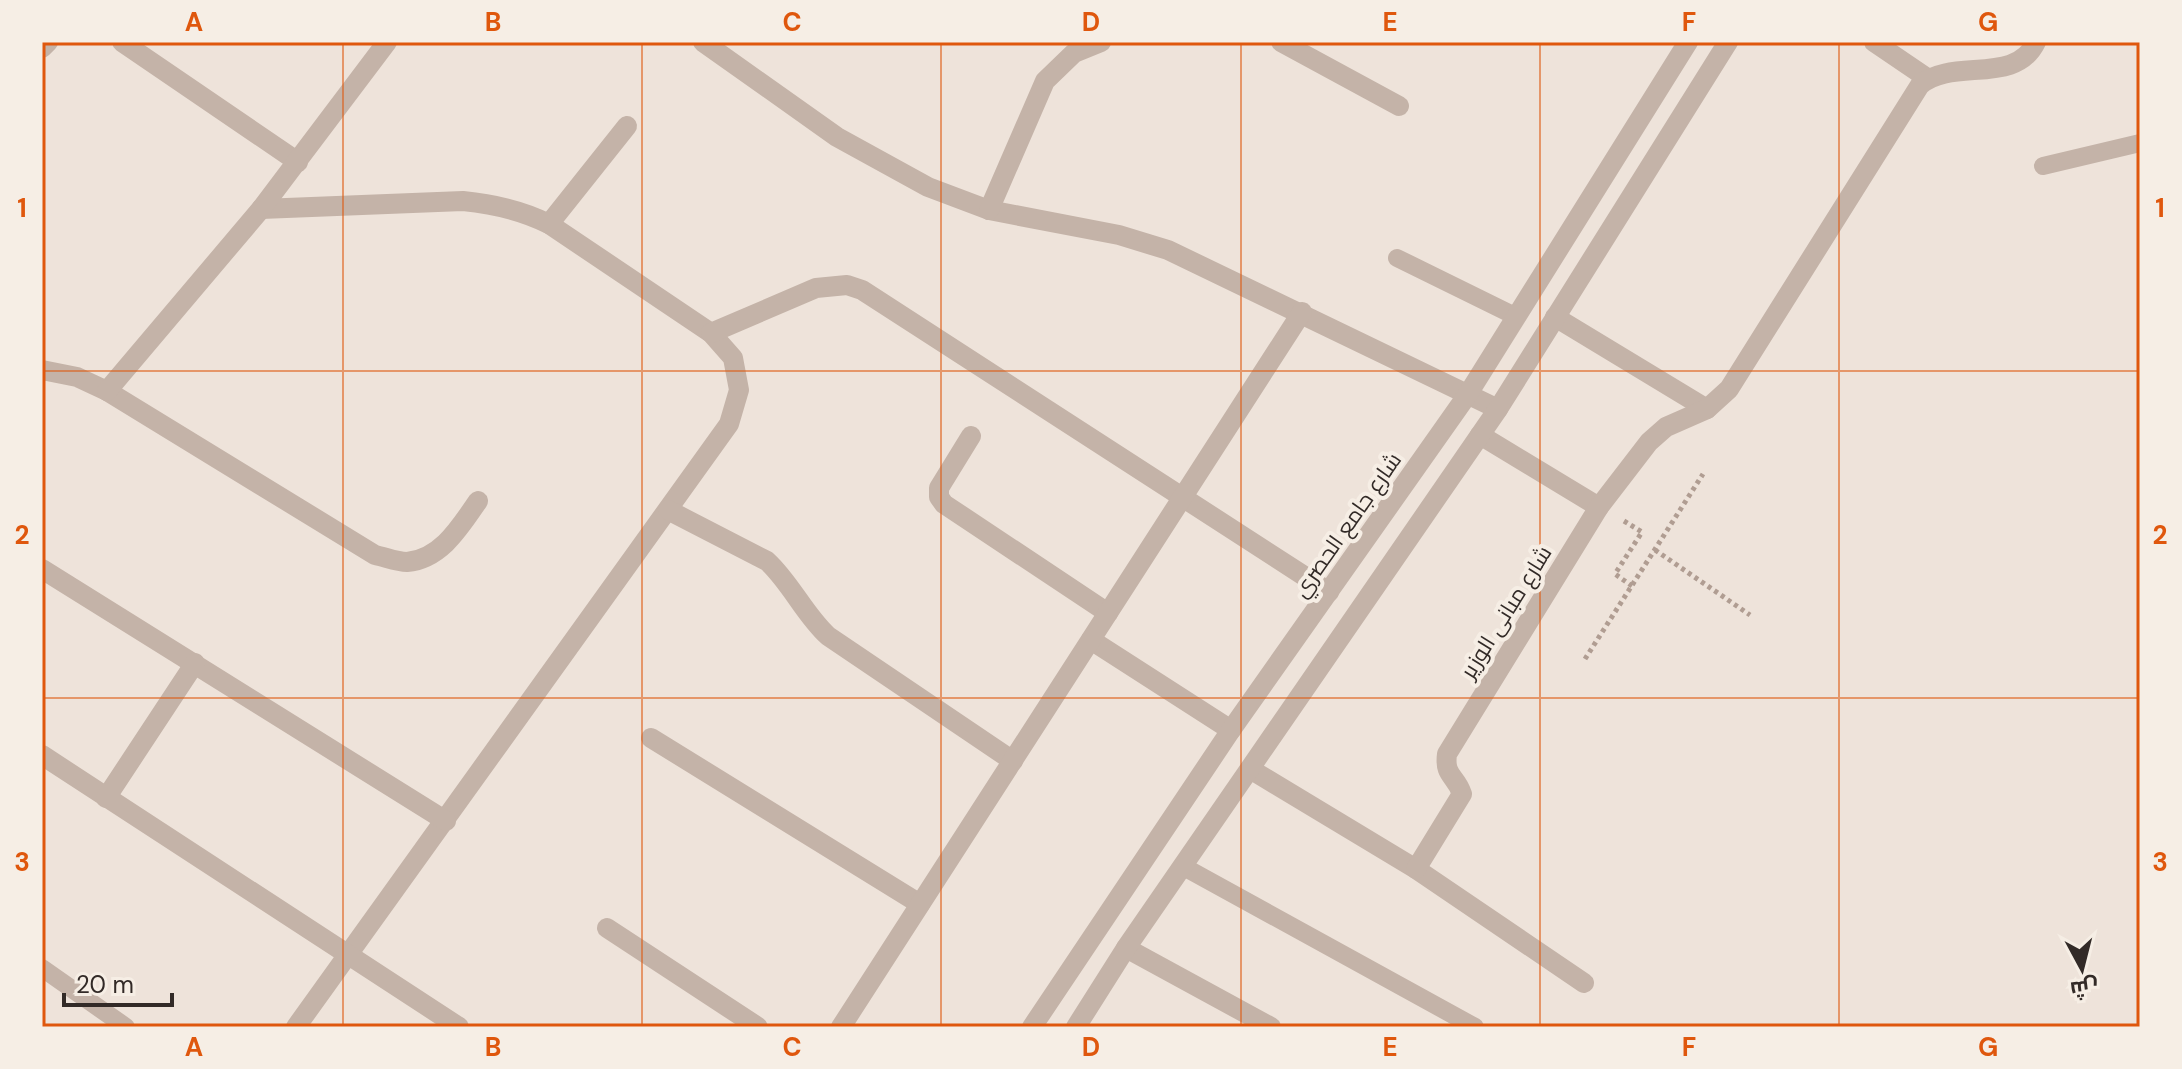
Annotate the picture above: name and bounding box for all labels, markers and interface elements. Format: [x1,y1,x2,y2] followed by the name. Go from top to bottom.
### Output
[185,5,203,39] text: A
[485,5,501,39] text: B
[782,5,802,39] text: C
[1082,5,1100,39] text: D
[1382,5,1398,39] text: E
[1682,5,1696,39] text: F
[1978,5,1998,39] text: G
[17,191,27,225] text: 1
[2155,191,2165,225] text: 1
[1286,447,1409,604] street label: شارع جامع الحصري
[14,518,30,552] text: 2
[2152,518,2168,552] text: 2
[1453,540,1558,686] street label: شارع مبانى الوزير
[14,845,30,879] text: 3
[2152,845,2168,879] text: 3
[2042,929,2122,1009] north arrow
[64,957,172,1007] scale bar
[76,969,134,1000] text: 20 m
[2069,972,2100,1004] text: ش
[185,1030,203,1064] text: A
[485,1030,501,1064] text: B
[782,1030,802,1064] text: C
[1082,1030,1100,1064] text: D
[1382,1030,1398,1064] text: E
[1682,1030,1696,1064] text: F
[1978,1030,1998,1064] text: G

